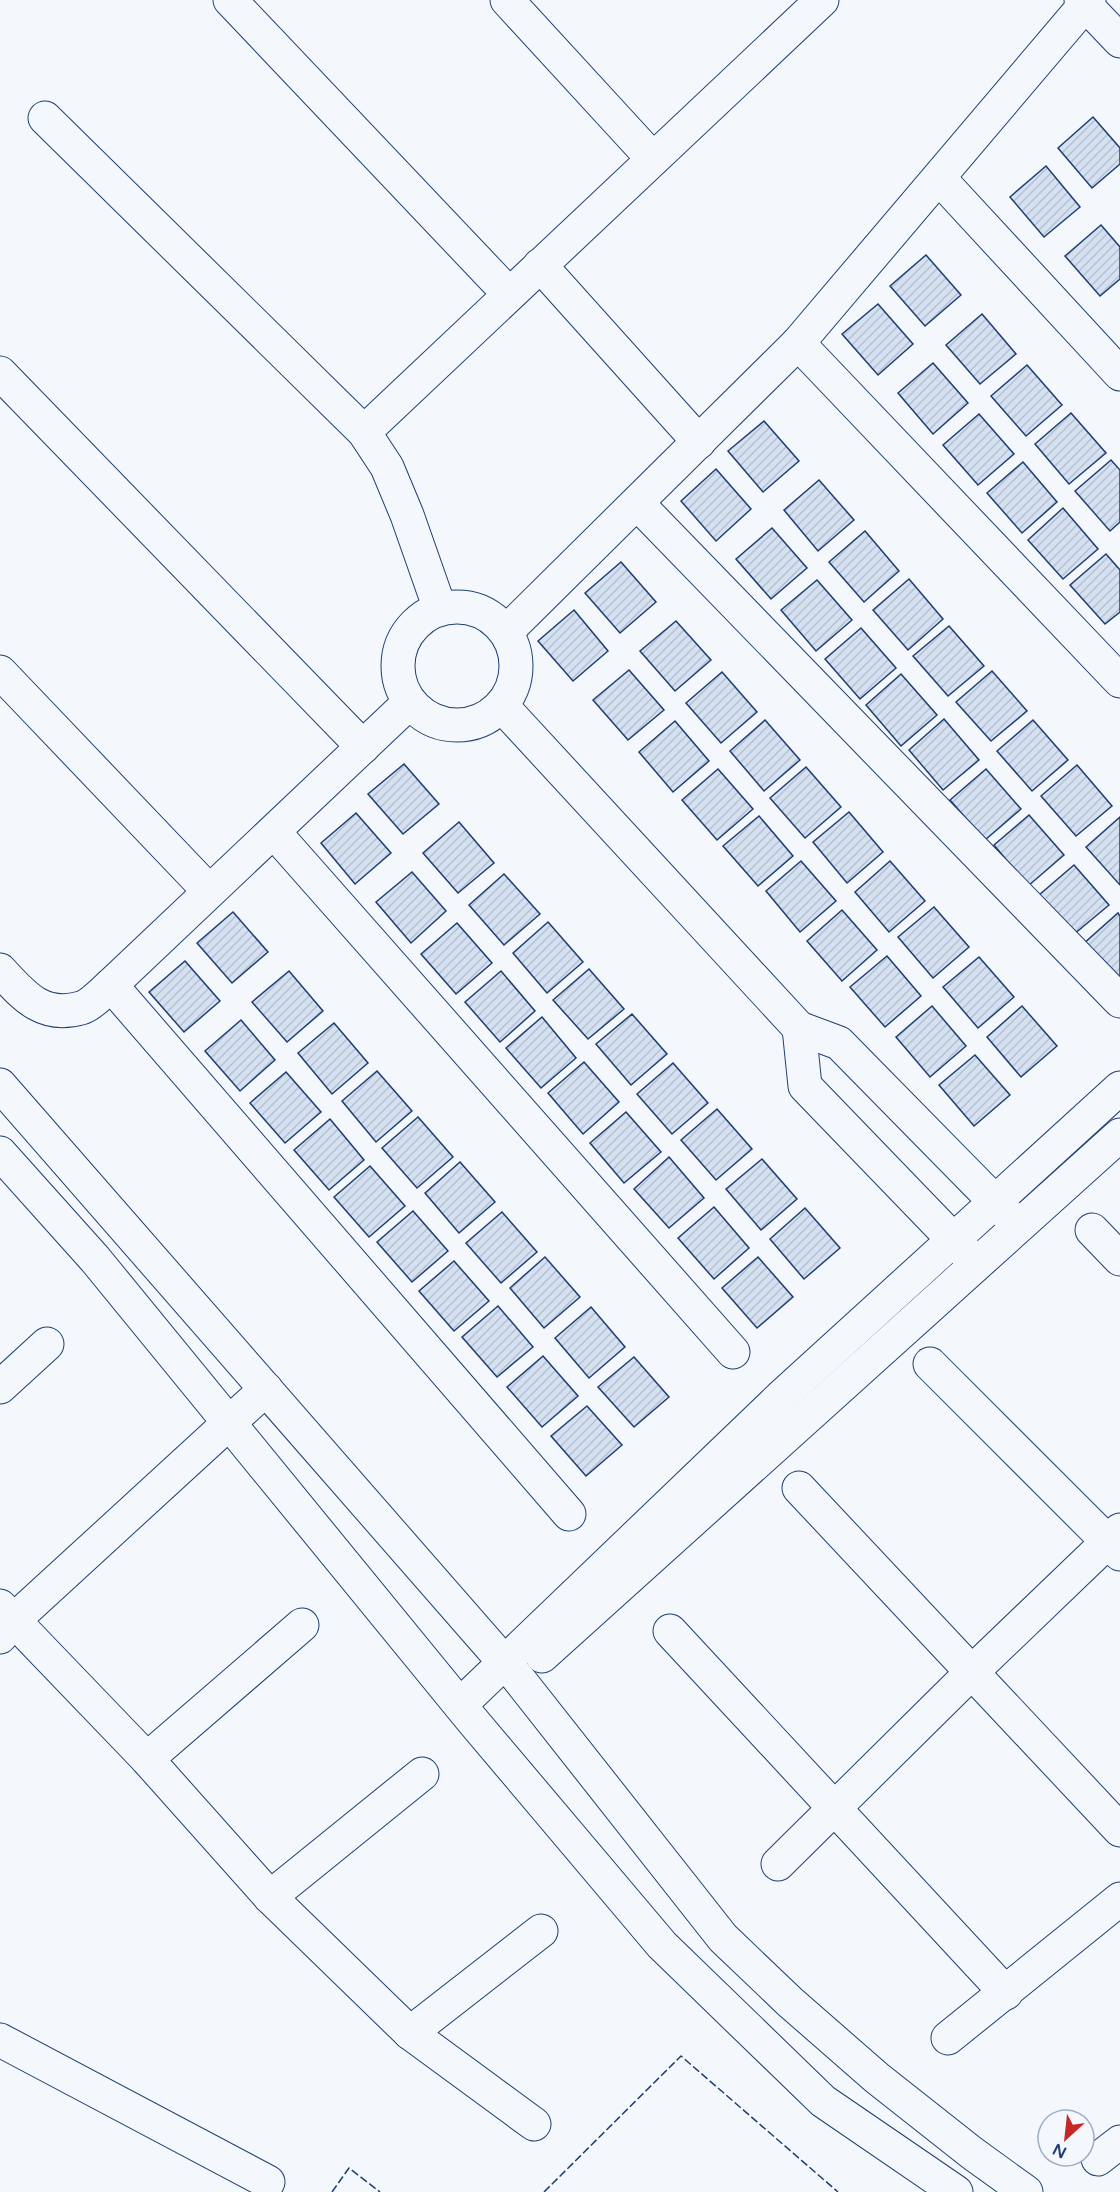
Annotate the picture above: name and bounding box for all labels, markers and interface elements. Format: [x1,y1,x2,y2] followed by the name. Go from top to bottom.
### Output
[1036,2108,1096,2168] north arrow
[1049,2139,1070,2162] text: N

